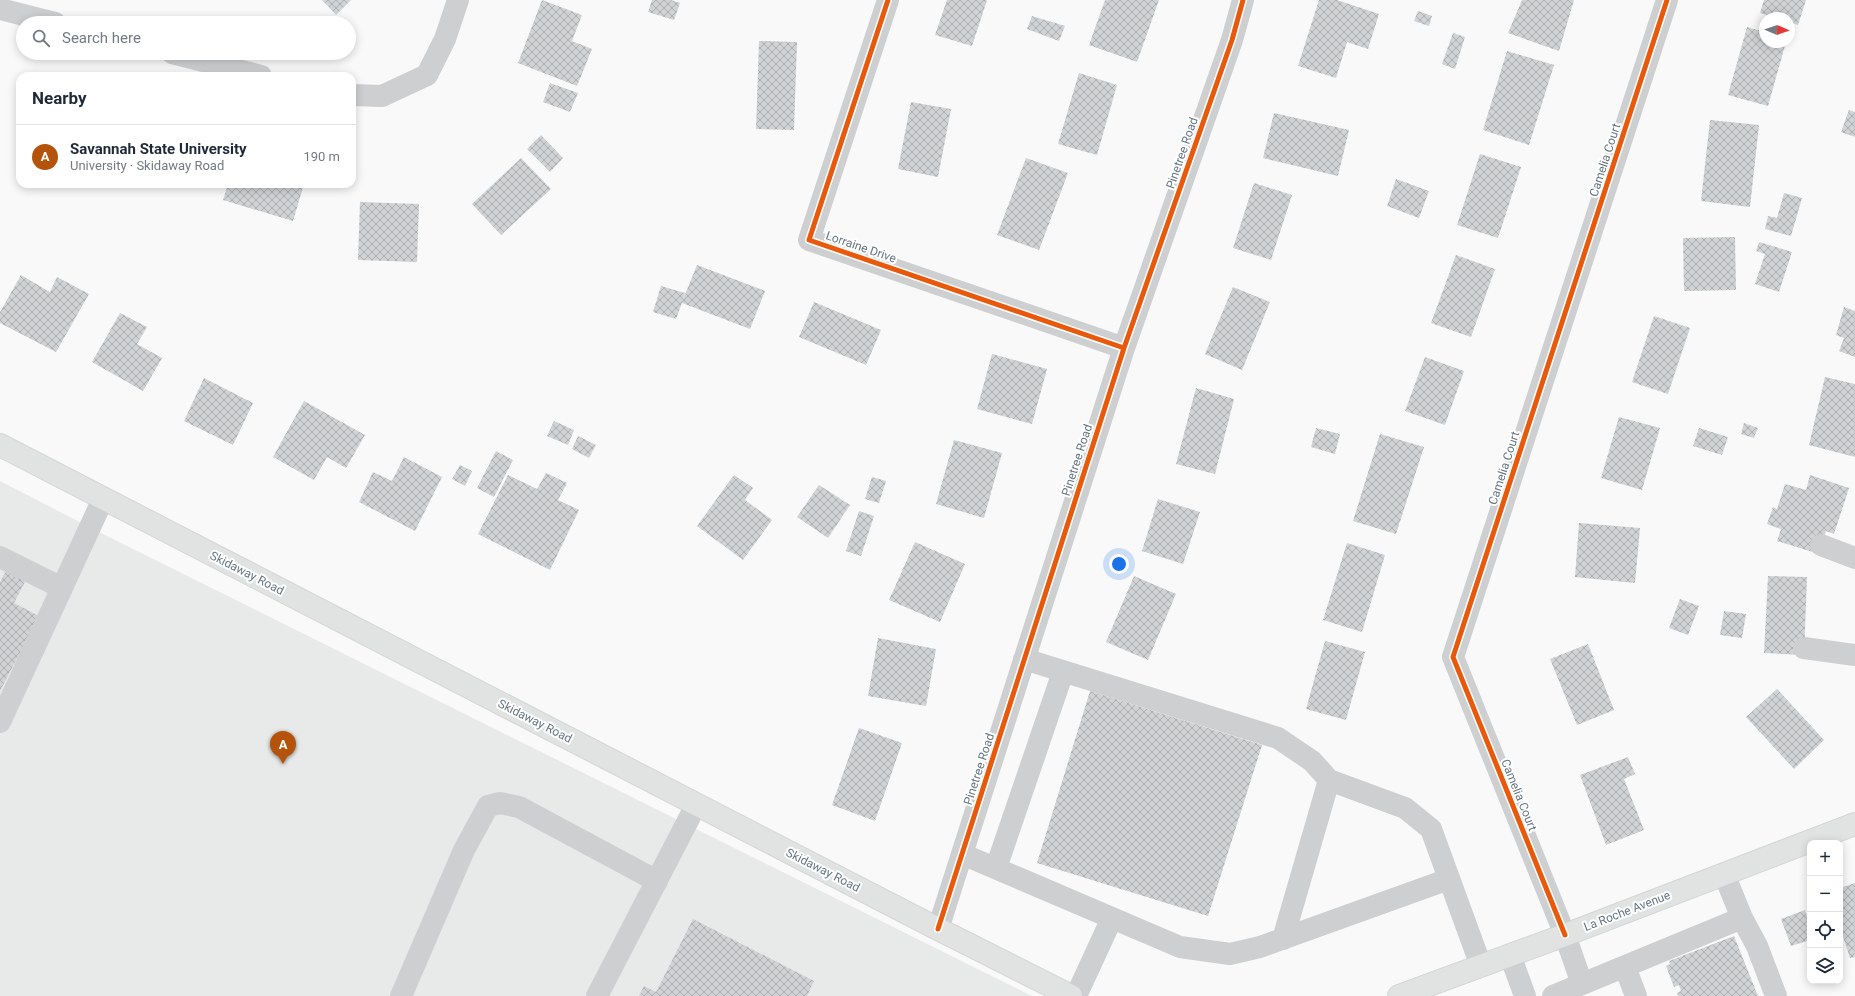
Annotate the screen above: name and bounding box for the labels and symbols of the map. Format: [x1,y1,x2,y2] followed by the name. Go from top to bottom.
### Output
[1759,12,1795,48] north arrow
[1163,115,1201,191] street label: Pinetree Road
[1587,122,1623,198] street label: Camelia Court
[824,228,898,266] street label: Lorraine Drive
[1059,422,1095,498] street label: Pinetree Road
[1486,430,1522,506] street label: Camelia Court
[208,548,286,598] street label: Skidaway Road
[1109,554,1129,574] your location
[496,696,574,746] street label: Skidaway Road
[270,731,296,764] pin: A
[961,731,997,807] street label: Pinetree Road
[1498,757,1540,833] street label: Camelia Court
[784,845,862,895] street label: Skidaway Road
[1582,888,1672,934] street label: La Roche Avenue

